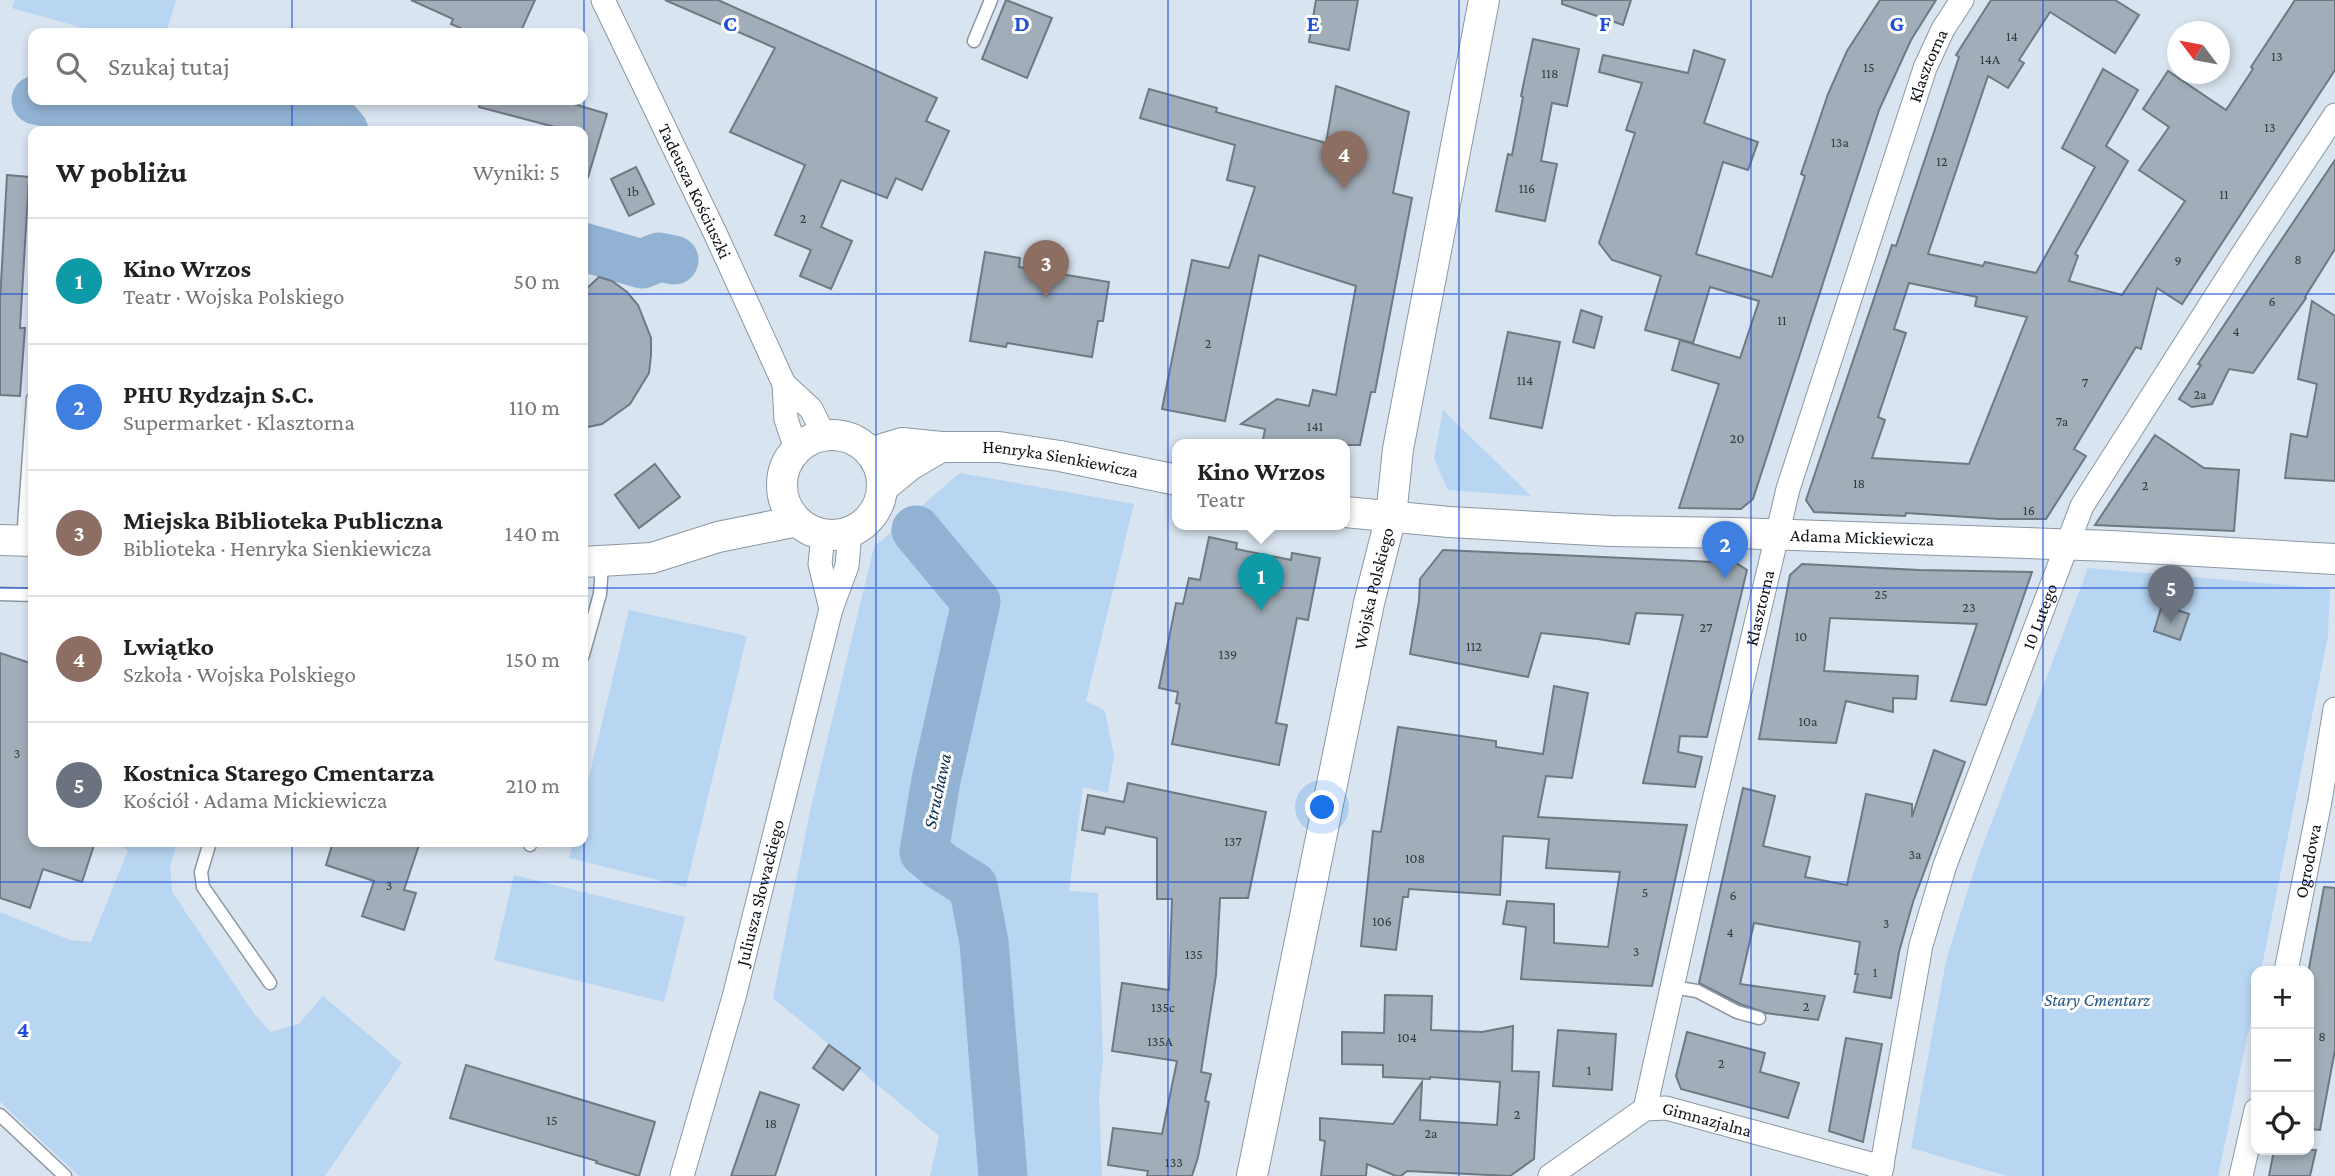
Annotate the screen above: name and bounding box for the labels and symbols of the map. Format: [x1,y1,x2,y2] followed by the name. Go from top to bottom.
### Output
[723,10,737,36] text: C
[1014,10,1030,36] text: D
[1306,10,1320,36] text: E
[1599,10,1611,36] text: F
[1890,10,1905,36] text: G
[2167,21,2230,84] north arrow
[1904,26,1952,105] street label: Klasztorna
[2006,28,2018,44] house number: 14
[2271,48,2283,64] house number: 13
[1980,51,2000,67] house number: 14A
[1863,59,1875,75] house number: 15
[1542,65,1558,81] house number: 118
[2264,119,2276,135] house number: 13
[654,121,735,262] street label: Tadeusza Kościuszki
[1321,131,1367,189] pin: 4
[1831,134,1849,150] house number: 13a
[1936,153,1948,169] house number: 12
[1519,180,1535,196] house number: 116
[627,183,639,199] house number: 1b
[2219,186,2229,202] house number: 11
[800,210,807,226] house number: 2
[1023,240,1069,298] pin: 3
[2294,251,2302,267] house number: 8
[2174,252,2182,268] house number: 9
[2268,293,2276,309] house number: 6
[1777,312,1787,328] house number: 11
[2232,323,2240,339] house number: 4
[1205,335,1212,351] house number: 2
[1517,372,1533,388] house number: 114
[2082,374,2089,390] house number: 7
[2193,386,2207,402] house number: 2a
[2056,413,2069,429] house number: 7a
[1307,418,1324,434] house number: 141
[1730,430,1744,446] house number: 20
[983,437,1140,482] street label: Henryka Sienkiewicza
[1853,475,1865,491] house number: 18
[2142,477,2149,493] house number: 2
[2023,502,2035,518] house number: 16
[1702,521,1748,579] pin: 2
[1350,525,1398,651] street label: Wojska Polskiego
[1790,525,1934,550] street label: Adama Mickiewicza
[1238,553,1284,611] pin: 1
[2148,565,2194,623] pin: 5
[1741,568,1778,648] street label: Klasztorna
[2018,581,2062,653] street label: 10 Lutego
[1874,586,1888,602] house number: 25
[1962,599,1976,615] house number: 23
[1700,619,1713,635] house number: 27
[1795,628,1807,644] house number: 10
[1466,638,1482,654] house number: 112
[1219,646,1237,662] house number: 139
[1798,713,1818,729] house number: 10a
[14,745,20,761] house number: 3
[919,751,955,830] water label: Struchawa
[1305,790,1339,824] your location
[732,817,788,970] street label: Juliusza Słowackiego
[2291,822,2325,900] street label: Ogrodowa
[1224,833,1242,849] house number: 137
[1908,846,1922,862] house number: 3a
[1405,850,1425,866] house number: 108
[386,877,392,893] house number: 3
[1642,884,1648,900] house number: 5
[1729,887,1737,903] house number: 6
[1372,913,1392,929] house number: 106
[1883,915,1889,931] house number: 3
[1726,924,1734,940] house number: 4
[1633,943,1639,959] house number: 3
[1185,946,1203,962] house number: 135
[1873,964,1878,980] house number: 1
[2044,990,2150,1010] park label: Stary Cmentarz
[1803,998,1810,1014] house number: 2
[1151,999,1175,1015] house number: 135c
[17,1016,29,1042] text: 4
[2318,1028,2326,1044] house number: 8
[1397,1029,1417,1045] house number: 104
[1147,1033,1173,1049] house number: 135A
[1718,1055,1725,1071] house number: 2
[1587,1062,1592,1078] house number: 1
[1660,1098,1754,1141] street label: Gimnazjalna
[1514,1106,1521,1122] house number: 2
[546,1112,558,1128] house number: 15
[765,1115,777,1131] house number: 18
[1424,1125,1438,1141] house number: 2a
[1165,1154,1183,1170] house number: 133

